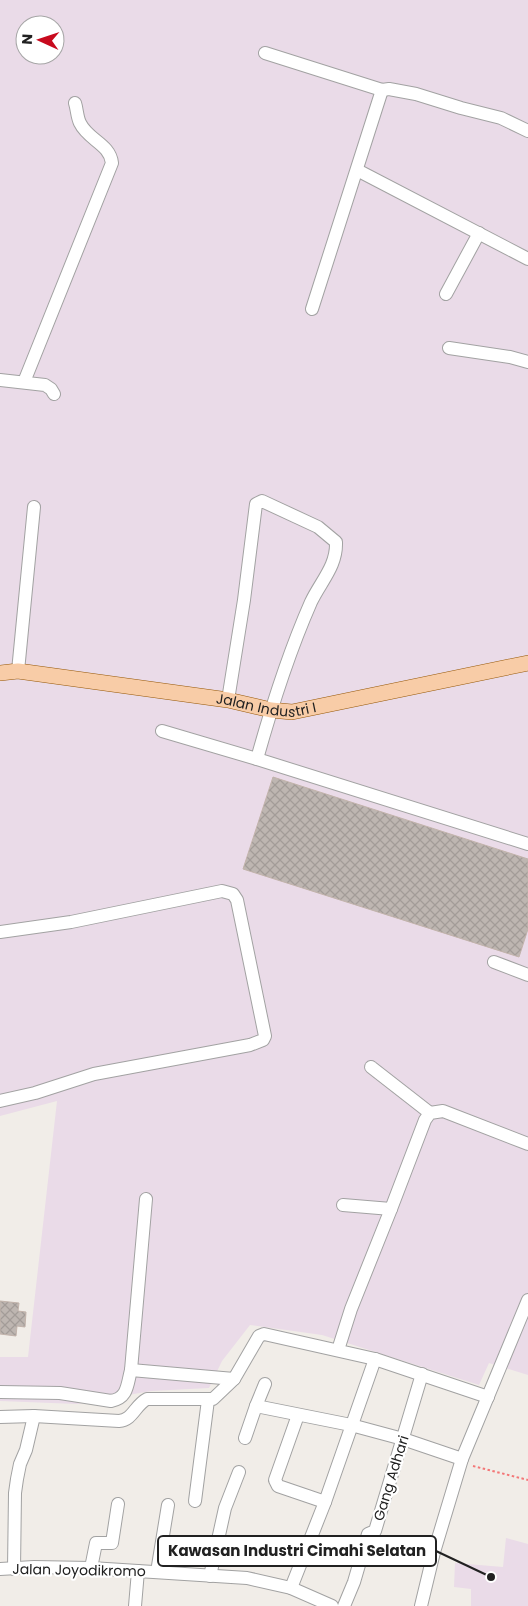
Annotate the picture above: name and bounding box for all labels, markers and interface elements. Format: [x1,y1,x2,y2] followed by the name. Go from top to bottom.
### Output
[15,15,65,65] north arrow
[17,34,37,45] text: N
[215,688,318,722] street label: Jalan Industri I
[368,1433,414,1523] street label: Gang Adhari
[158,1536,436,1566] callout: Kawasan Industri Cimahi Selatan
[168,1540,426,1561] text: Kawasan Industri Cimahi Selatan
[12,1559,146,1581] street label: Jalan Joyodikromo

